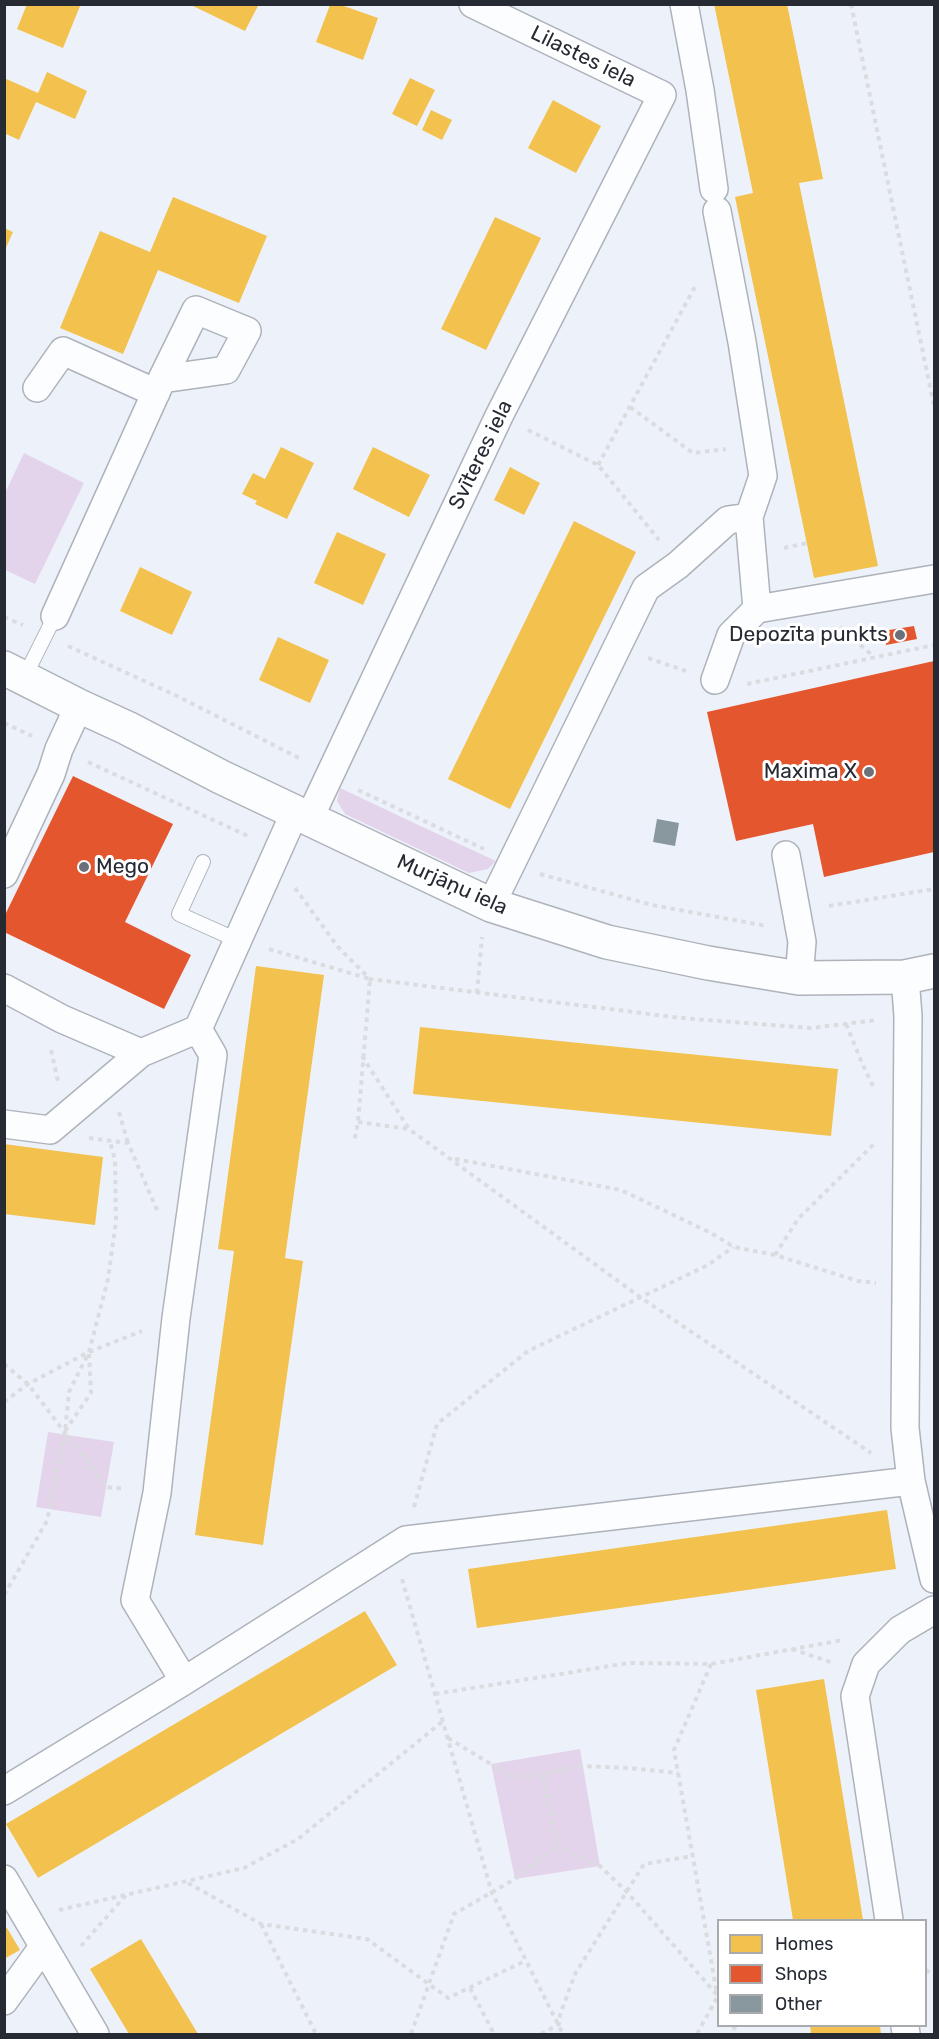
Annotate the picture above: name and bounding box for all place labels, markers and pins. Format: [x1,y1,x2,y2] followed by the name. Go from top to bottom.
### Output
[729,622,888,648] place label: Depozīta punkts
[893,628,907,642] marker: Depozīta punkts
[764,759,857,785] place label: Maxima X
[862,765,876,779] marker: Maxima X
[96,854,149,880] place label: Mego
[77,860,91,874] marker: Mego

